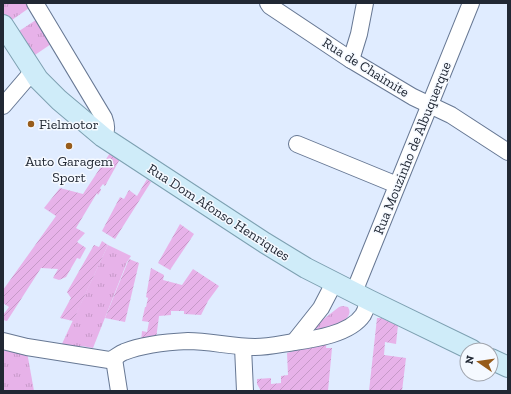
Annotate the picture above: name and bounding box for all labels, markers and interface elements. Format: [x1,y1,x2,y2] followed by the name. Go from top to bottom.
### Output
[319,34,413,101] street label: Rua de Chaimite
[370,59,455,237] street label: Rua Mouzinho de Albuquerque
[39,116,99,133] place label: Fielmotor
[26,119,36,129] marker: Fielmotor
[64,141,74,151] marker: Auto Garagem Sport
[25,153,113,186] place label: Auto Garagem Sport
[144,160,293,265] street label: Rua Dom Afonso Henriques
[459,342,499,382] north arrow
[462,354,477,365] text: N

